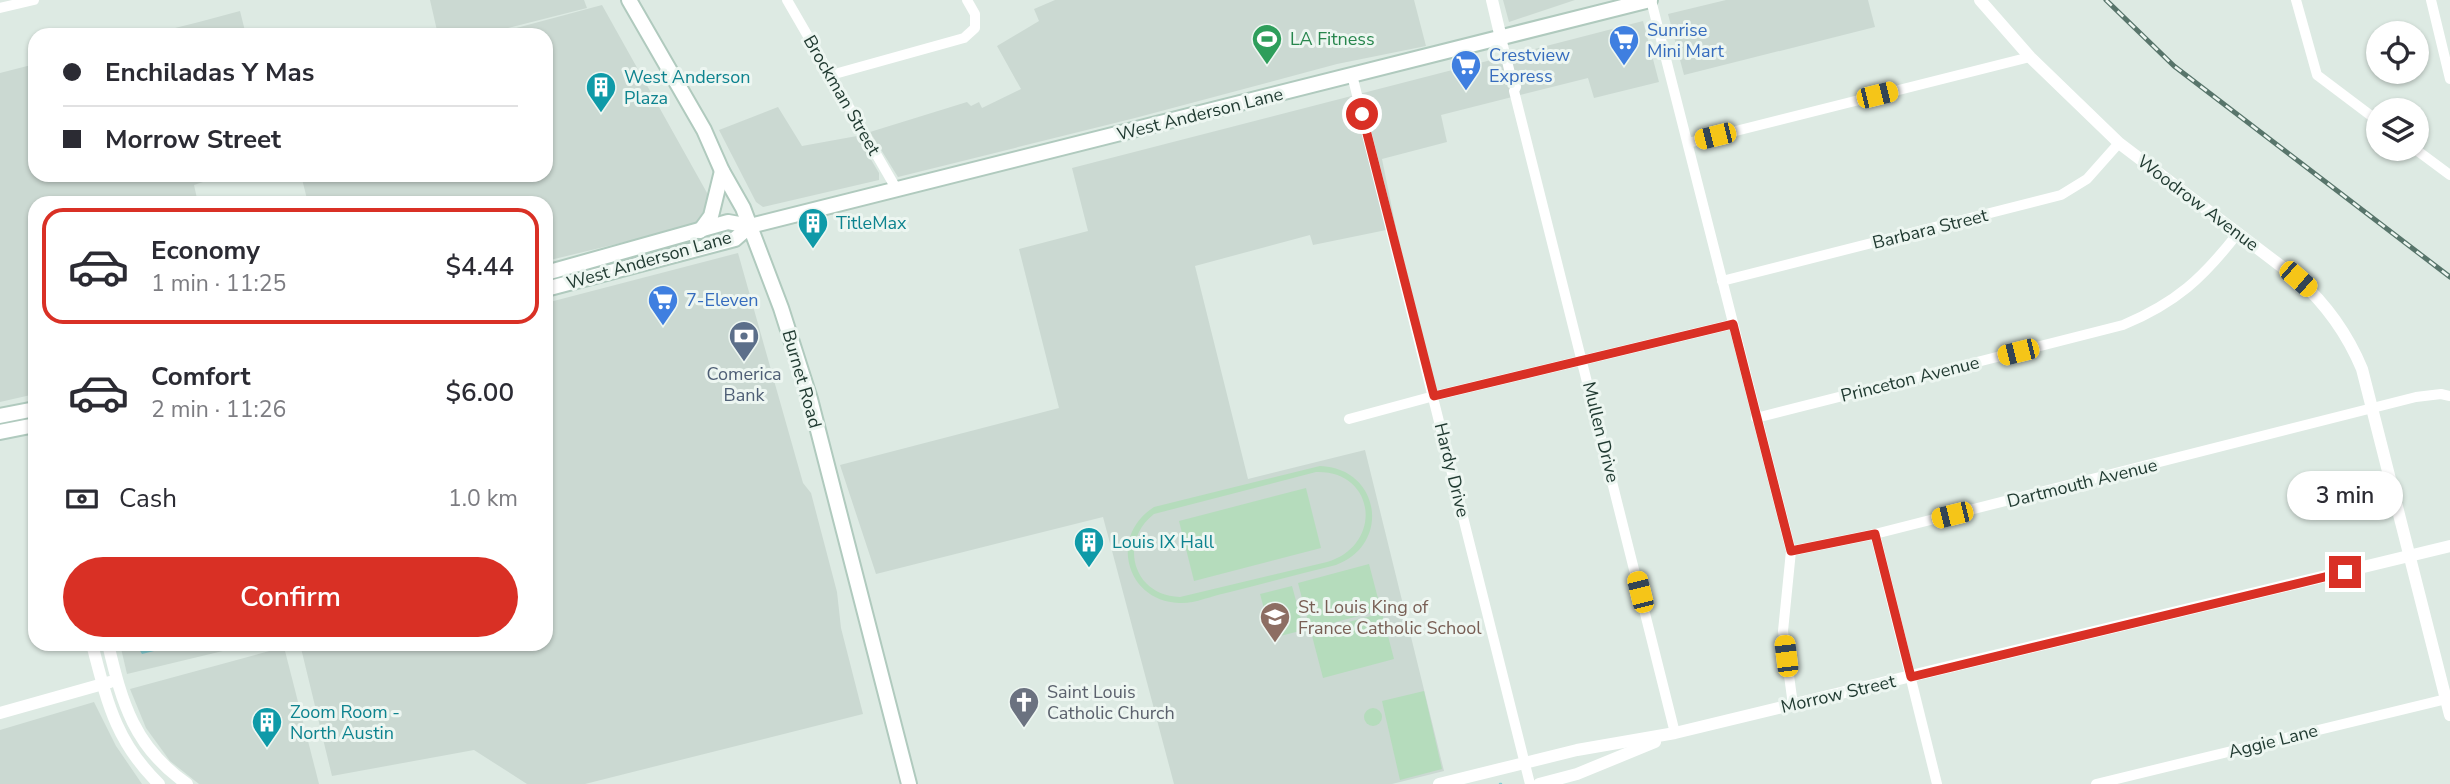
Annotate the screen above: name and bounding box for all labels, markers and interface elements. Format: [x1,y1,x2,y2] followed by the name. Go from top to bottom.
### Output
[1647,18,1724,63] place label: Sunrise Mini Mart
[2366,21,2429,161] map controls
[2366,21,2429,84] button: locate
[1250,22,1284,66] sports icon: LA Fitness
[1607,23,1641,67] supermarket icon: Sunrise Mini Mart
[1290,27,1375,51] place label: LA Fitness
[798,31,886,160] street label: Brockman Street
[1489,43,1570,88] place label: Crestview Express
[1449,48,1483,92] supermarket icon: Crestview Express
[105,55,314,90] text: Enchiladas Y Mas
[624,65,751,110] place label: West Anderson Plaza
[584,70,618,114] building icon: West Anderson Plaza
[1855,80,1900,110] car
[1115,82,1285,146] street label: West Anderson Lane
[1346,98,1378,130] route start
[2366,98,2429,161] button: layers
[1693,121,1738,151] car
[105,122,281,157] text: Morrow Street
[2132,149,2264,257] street label: Woodrow Avenue
[1870,203,1991,255] street label: Barbara Street
[796,206,830,250] building icon: TitleMax
[836,211,907,235] place label: TitleMax
[564,225,734,295] street label: West Anderson Lane
[151,233,260,268] text: Economy
[67,235,130,298] icon: car
[445,249,514,284] text: $4.44
[2276,257,2321,301] car
[151,268,286,299] text: 1 min · 11:25
[646,283,680,327] supermarket icon: 7-Eleven
[686,288,759,312] place label: 7-Eleven
[727,319,761,363] bank icon: Comerica Bank
[777,327,827,431] street label: Burnet Road
[1996,337,2041,367] car
[1838,350,1982,408] street label: Princeton Avenue
[151,359,251,394] text: Comfort
[67,361,130,424] icon: car
[707,362,781,407] place label: Comerica Bank
[445,375,514,410] text: $6.00
[1577,379,1625,485] street label: Mullen Drive
[151,394,286,425] text: 2 min · 11:26
[1429,420,1475,520] street label: Hardy Drive
[2004,453,2160,513] street label: Dartmouth Avenue
[2287,470,2403,520] callout: 3 min
[63,480,101,518] icon: cash
[2316,480,2374,511] text: 3 min
[119,481,177,516] text: Cash
[448,483,518,514] text: 1.0 km
[1930,500,1975,530] car
[1072,525,1106,569] building icon: Louis IX Hall
[1112,530,1215,554] place label: Louis IX Hall
[2329,556,2361,588] route end
[63,557,518,637] button: Confirm
[1625,569,1656,615] car
[1298,595,1482,640] place label: St. Louis King of France Catholic School
[1258,600,1292,644] school or university icon: St. Louis King of France Catholic School
[1774,634,1799,678] car
[1778,669,1898,719] street label: Morrow Street
[1047,680,1175,725] place label: Saint Louis Catholic Church
[1007,685,1041,729] church icon: Saint Louis Catholic Church
[290,700,400,745] place label: Zoom Room - North Austin
[250,705,284,749] building icon: Zoom Room - North Austin
[2226,718,2320,764] street label: Aggie Lane

